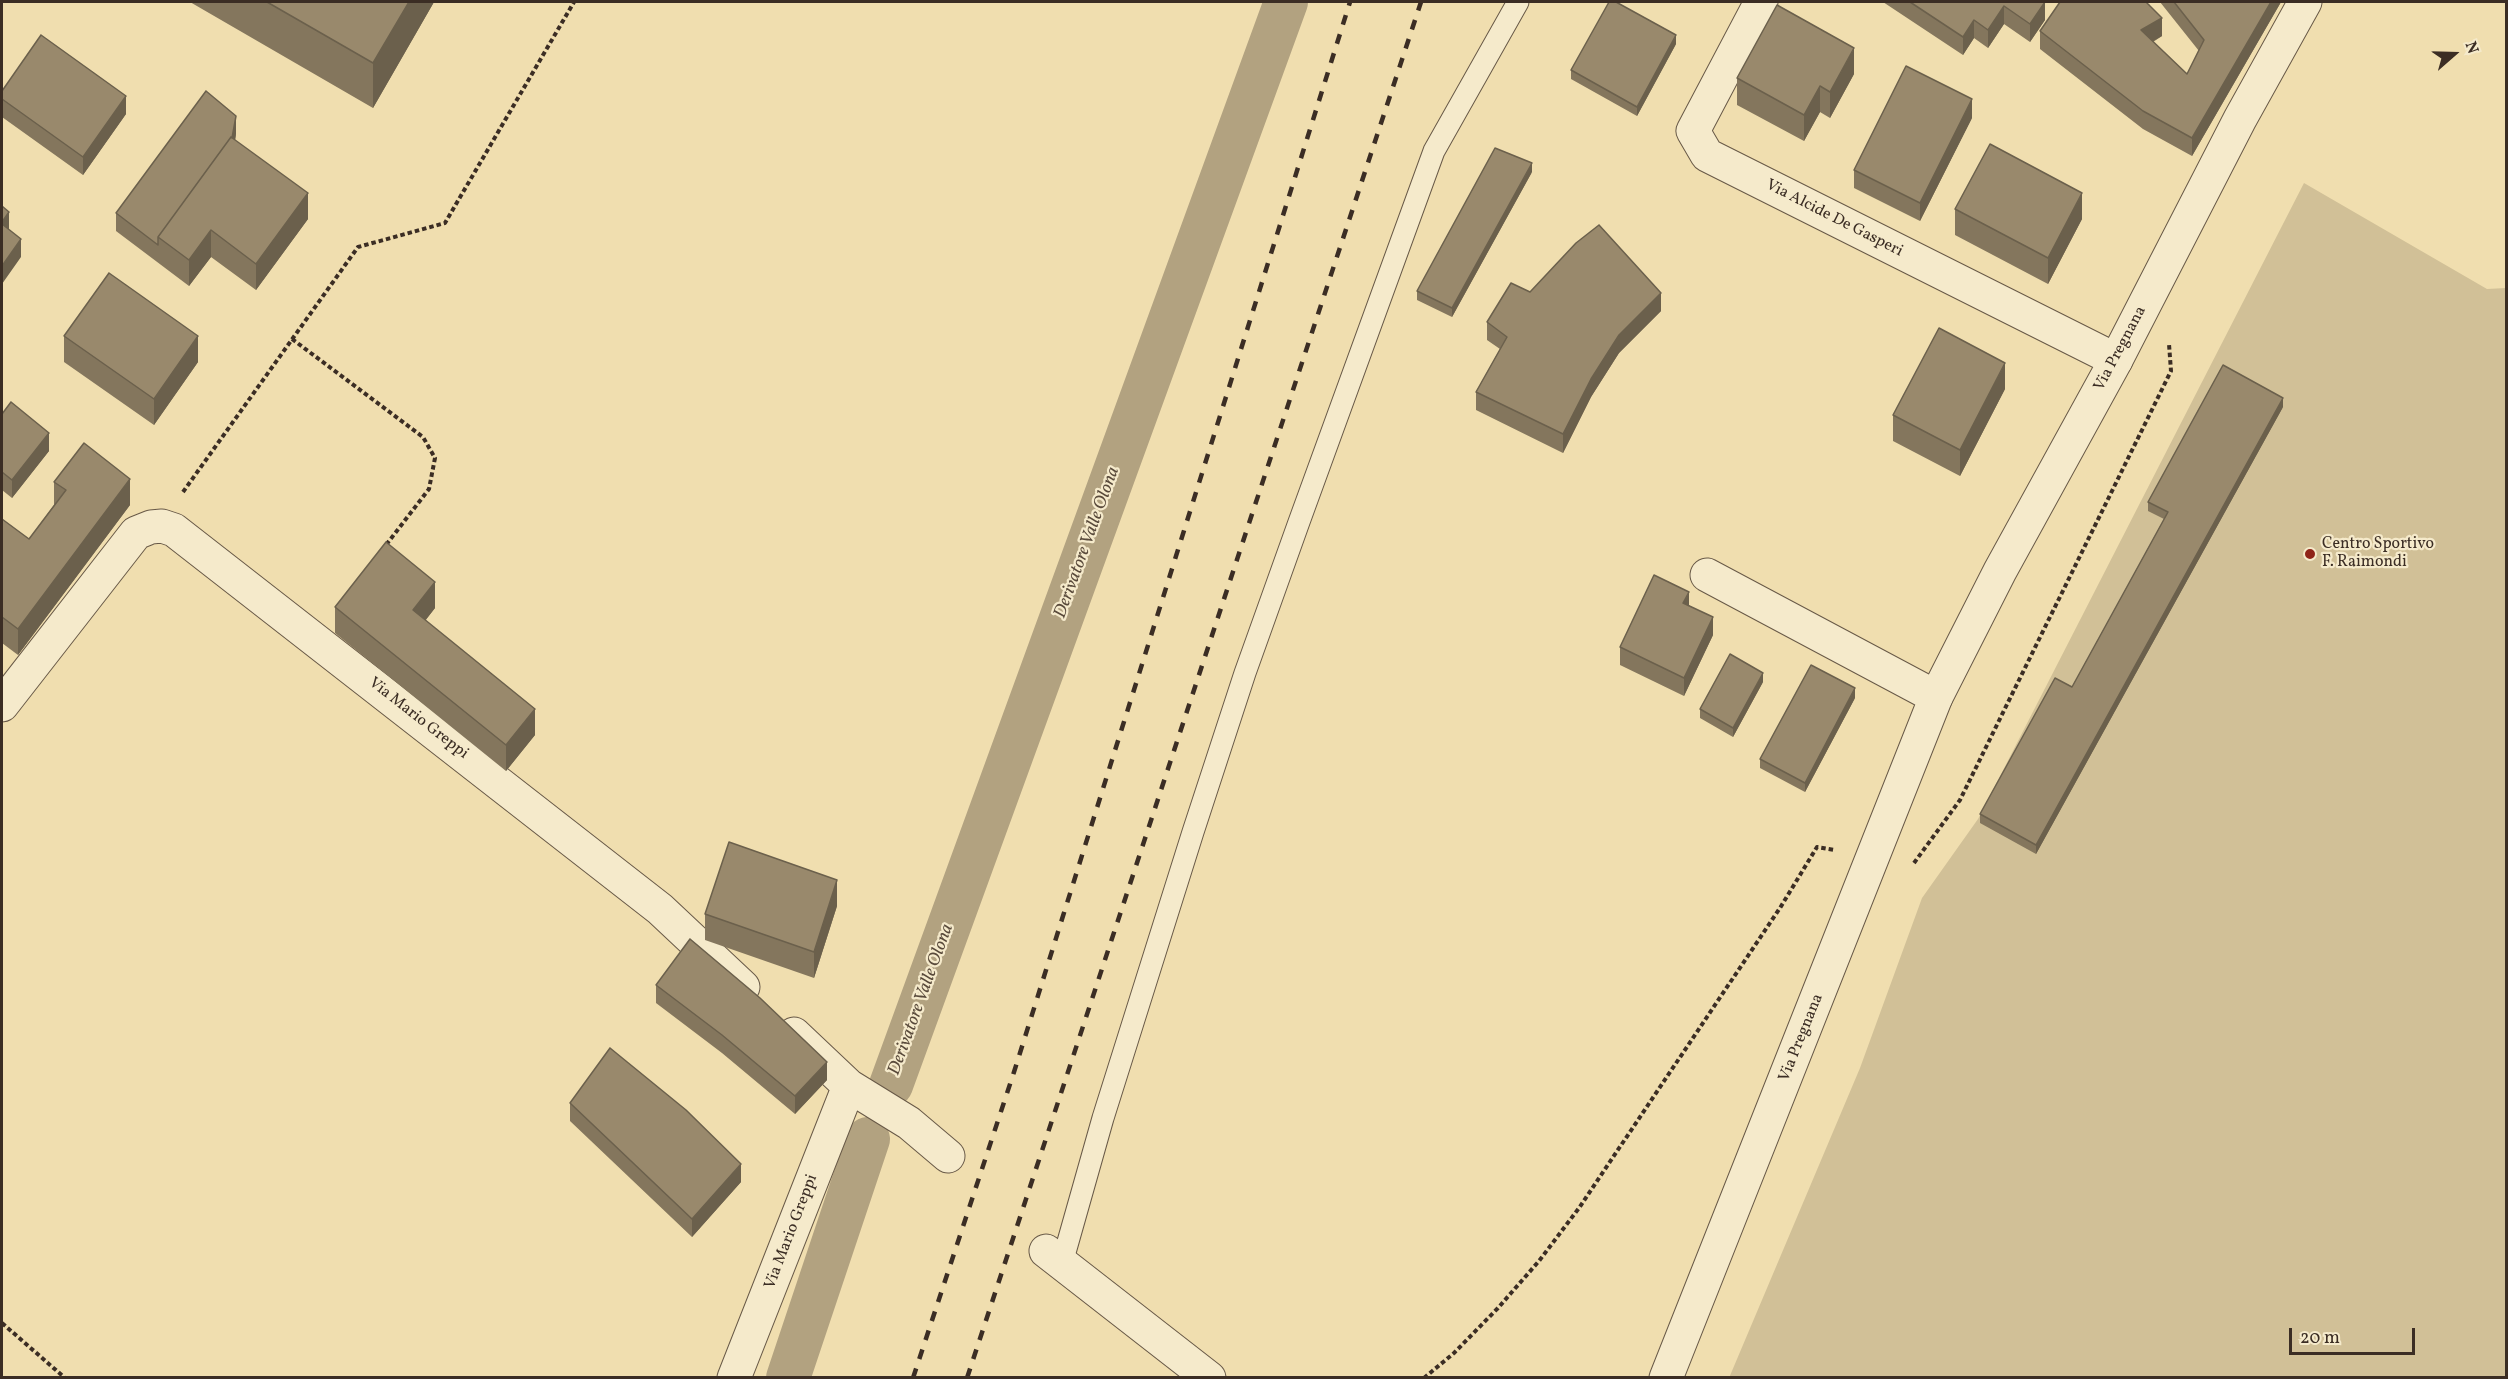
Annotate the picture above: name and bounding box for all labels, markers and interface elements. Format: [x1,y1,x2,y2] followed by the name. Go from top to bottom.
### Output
[2424,24,2484,84] north arrow
[2459,39,2483,57] text: N
[1762,176,1906,262] street label: Via Alcide De Gasperi
[2091,303,2151,395] street label: Via Pregnana
[1051,464,1125,622] water label: Derivatore Valle Olona
[2322,535,2434,573] place label: Centro Sportivo F. Raimondi
[2303,547,2317,561] marker: Centro Sportivo F. Raimondi
[364,674,472,764] street label: Via Mario Greppi
[885,921,959,1079] water label: Derivatore Valle Olona
[1776,991,1828,1085] street label: Via Pregnana
[761,1172,823,1292] street label: Via Mario Greppi
[2292,1316,2418,1354] scale bar
[2300,1326,2340,1351] text: 20 m

